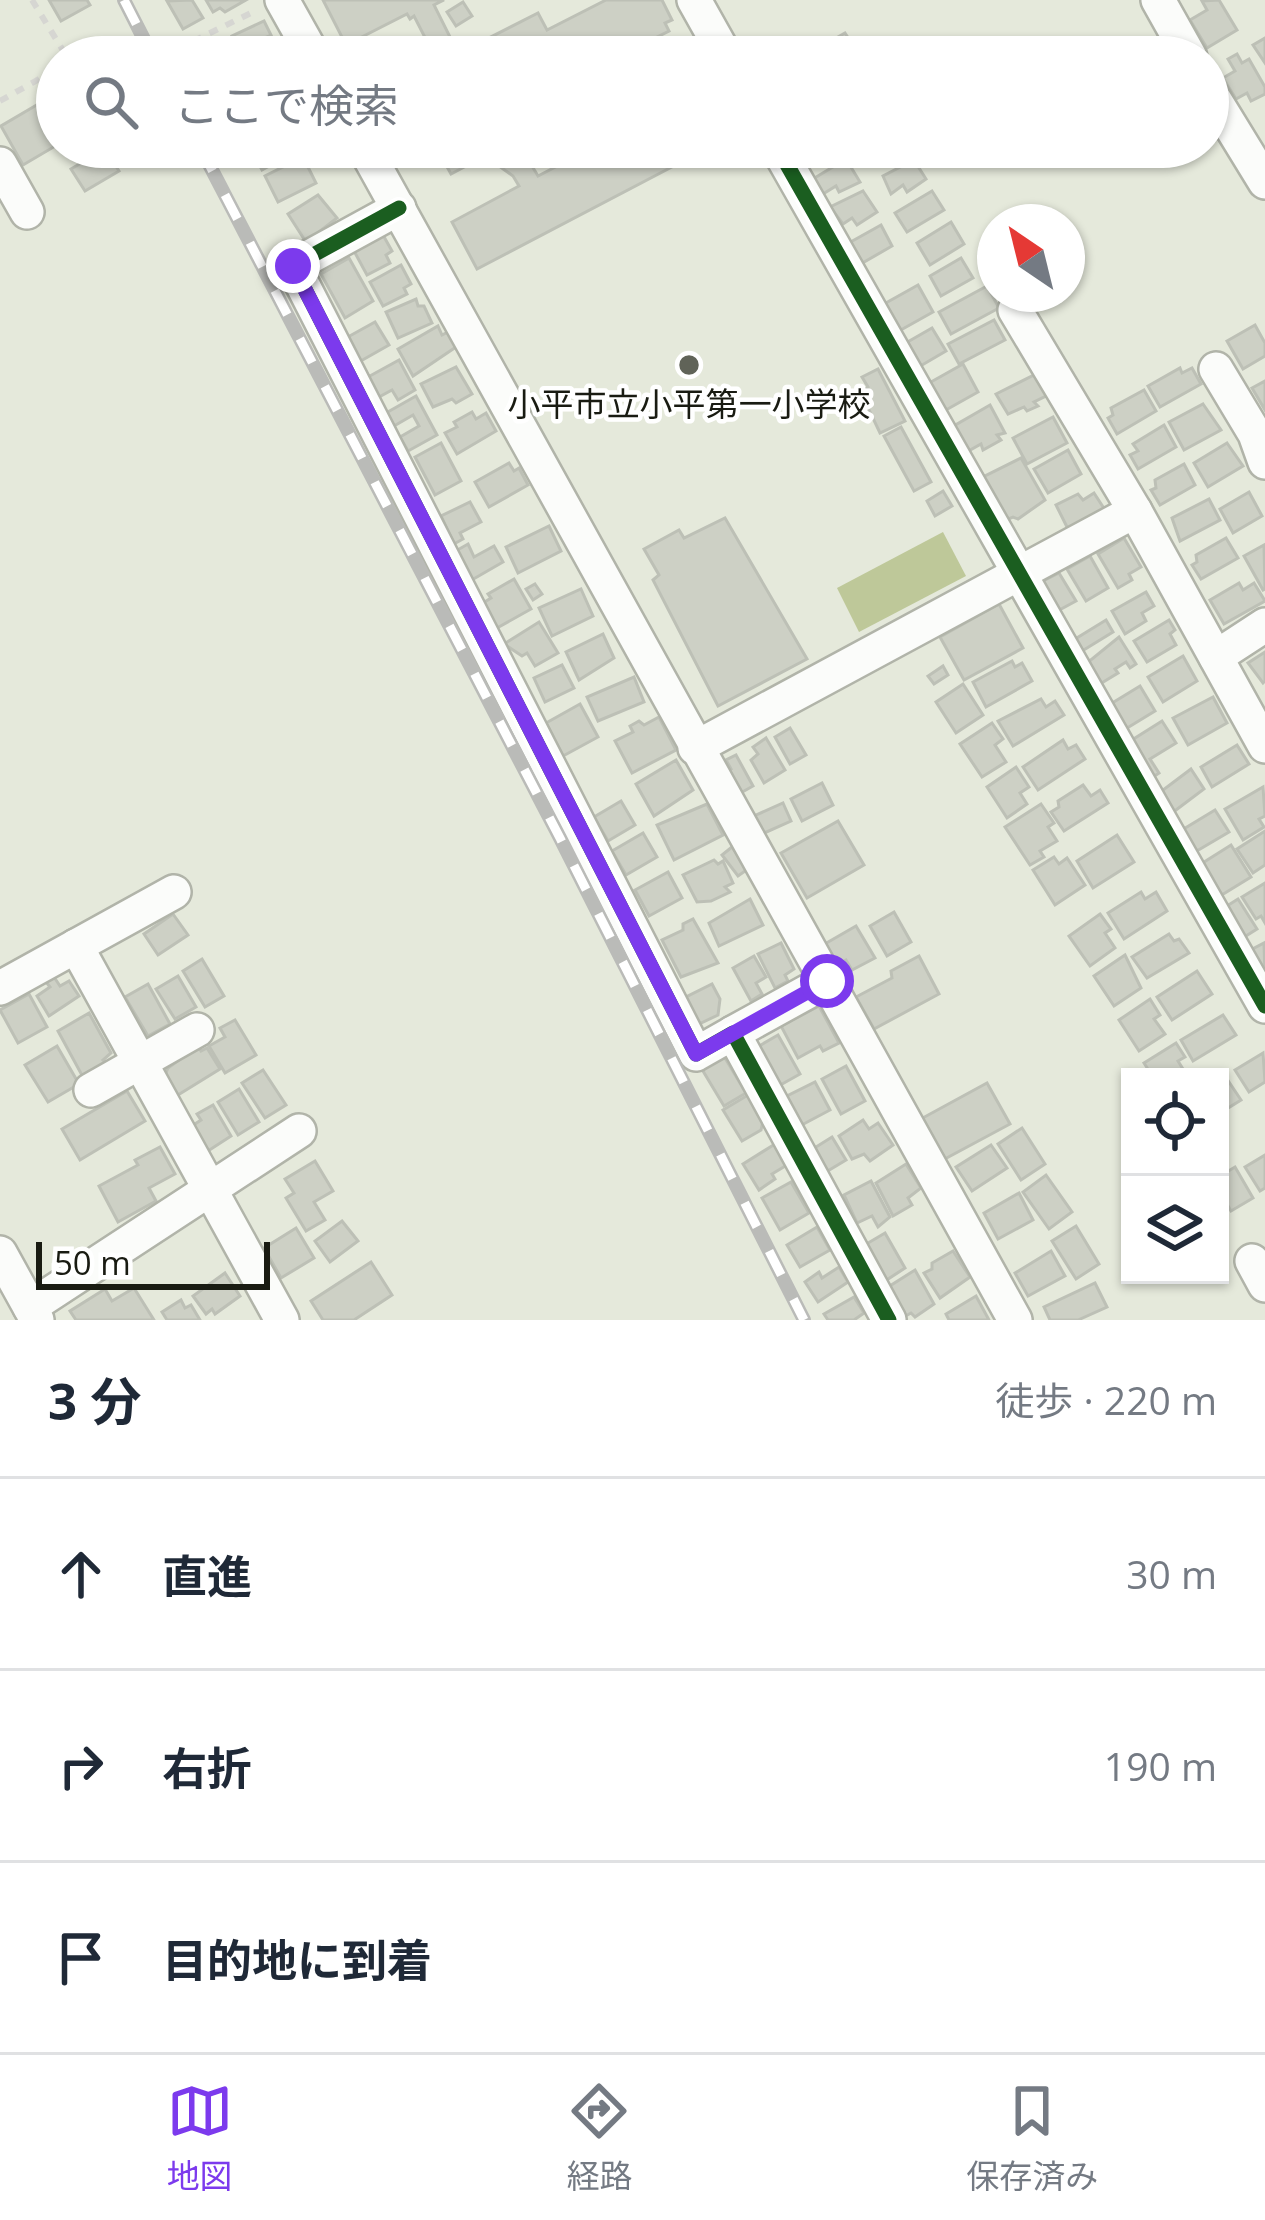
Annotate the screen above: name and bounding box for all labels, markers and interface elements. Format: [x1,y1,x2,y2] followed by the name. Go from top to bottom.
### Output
[36,36,1229,168] search box
[78,69,144,135] icon: search
[174,74,399,135] text: ここで検索
[977,204,1085,312] north arrow
[266,239,320,293] route end
[676,352,702,378] marker: 小平市立小平第一小学校
[508,381,871,426] place label: 小平市立小平第一小学校
[800,954,854,1008] route start
[1121,1068,1229,1284] map controls
[1121,1068,1229,1176] button: locate
[1121,1176,1229,1284] button: layers
[36,1236,270,1289] scale bar
[54,1240,131,1285] text: 50 m
[48,1365,141,1435] text: 3 分
[995,1373,1217,1426] text: 徒歩 · 220 m
[48,1541,114,1607] icon: ahead
[162,1545,252,1606] text: 直進
[1126,1547,1217,1600] text: 30 m
[48,1733,114,1799] icon: right
[162,1737,252,1798] text: 右折
[1104,1739,1217,1792] text: 190 m
[48,1925,114,1991] icon: arrive
[162,1929,432,1990] text: 目的地に到着
[167,2078,233,2198] tab: 地図
[566,2078,632,2198] tab: 経路
[966,2078,1098,2198] tab: 保存済み

